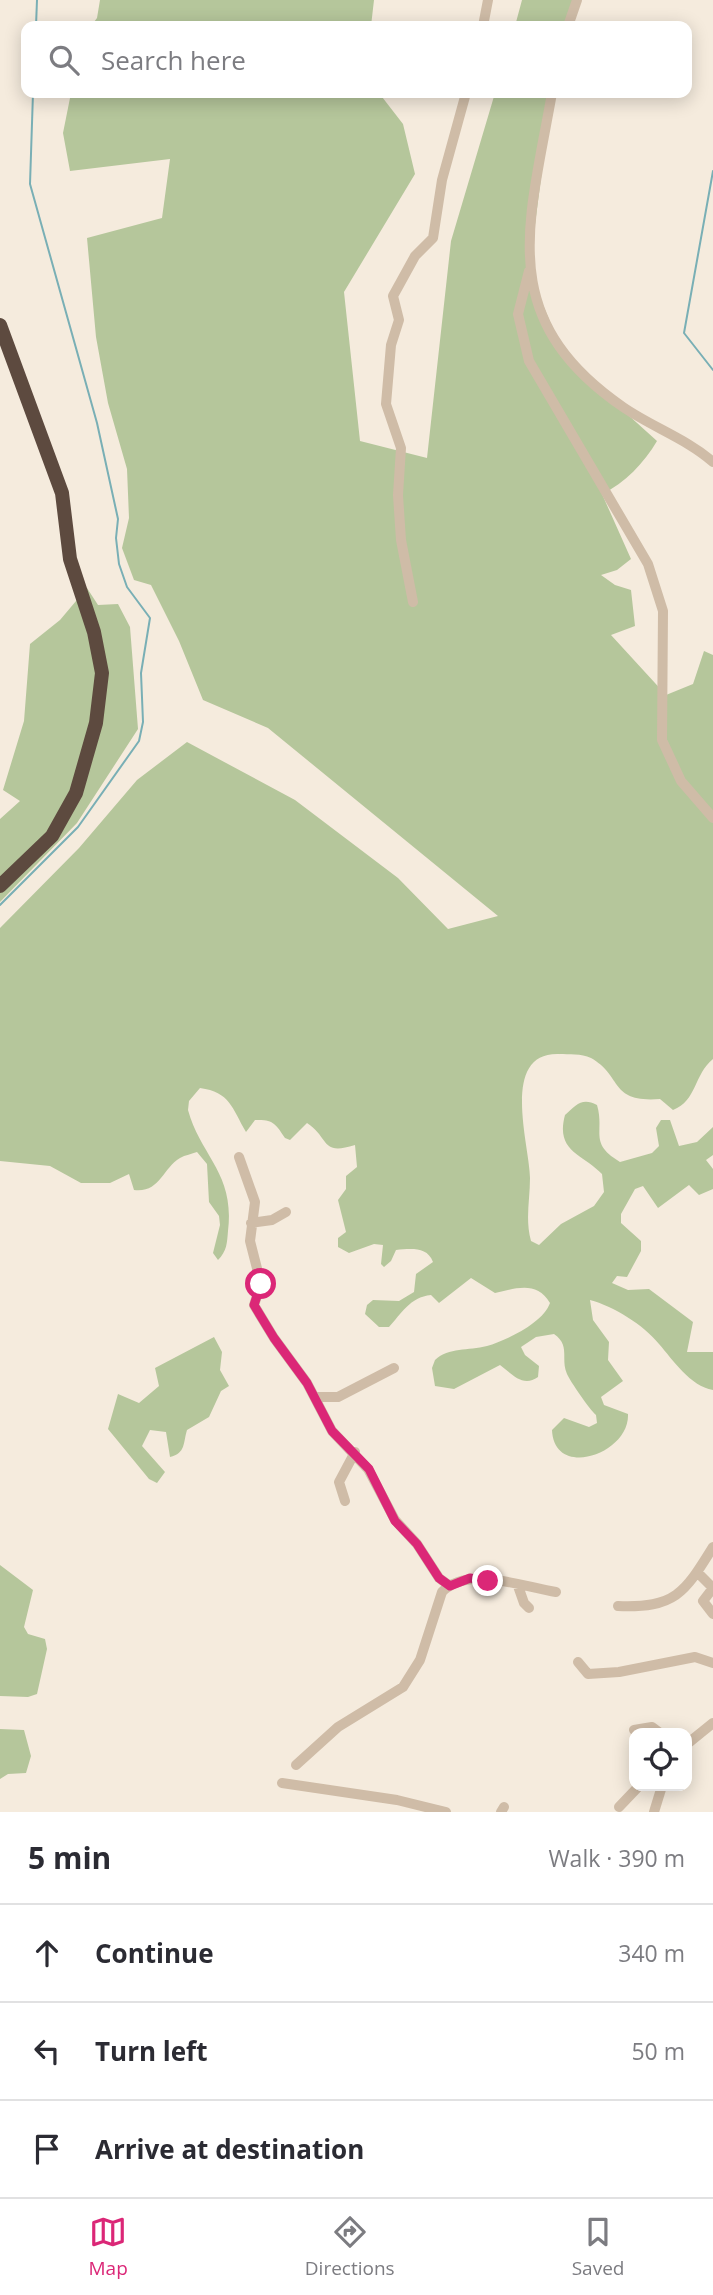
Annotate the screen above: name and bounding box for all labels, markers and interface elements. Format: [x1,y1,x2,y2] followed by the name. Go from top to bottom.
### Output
[21,21,692,98] search box
[45,41,83,79] icon: search
[101,42,246,78] text: Search here
[245,1268,276,1299] route start
[472,1565,503,1596] route end
[629,1728,692,1791] map controls
[629,1728,692,1791] button: locate
[28,1837,111,1878] text: 5 min
[548,1842,685,1874] text: Walk · 390 m
[28,1934,66,1972] icon: ahead
[95,1935,214,1971] text: Continue
[618,1937,685,1969] text: 340 m
[28,2032,66,2070] icon: left
[95,2033,207,2069] text: Turn left
[631,2035,685,2067] text: 50 m
[28,2130,66,2168] icon: arrive
[95,2131,364,2167] text: Arrive at destination
[89,2213,128,2281] tab: Map
[305,2213,395,2281] tab: Directions
[572,2213,624,2281] tab: Saved

